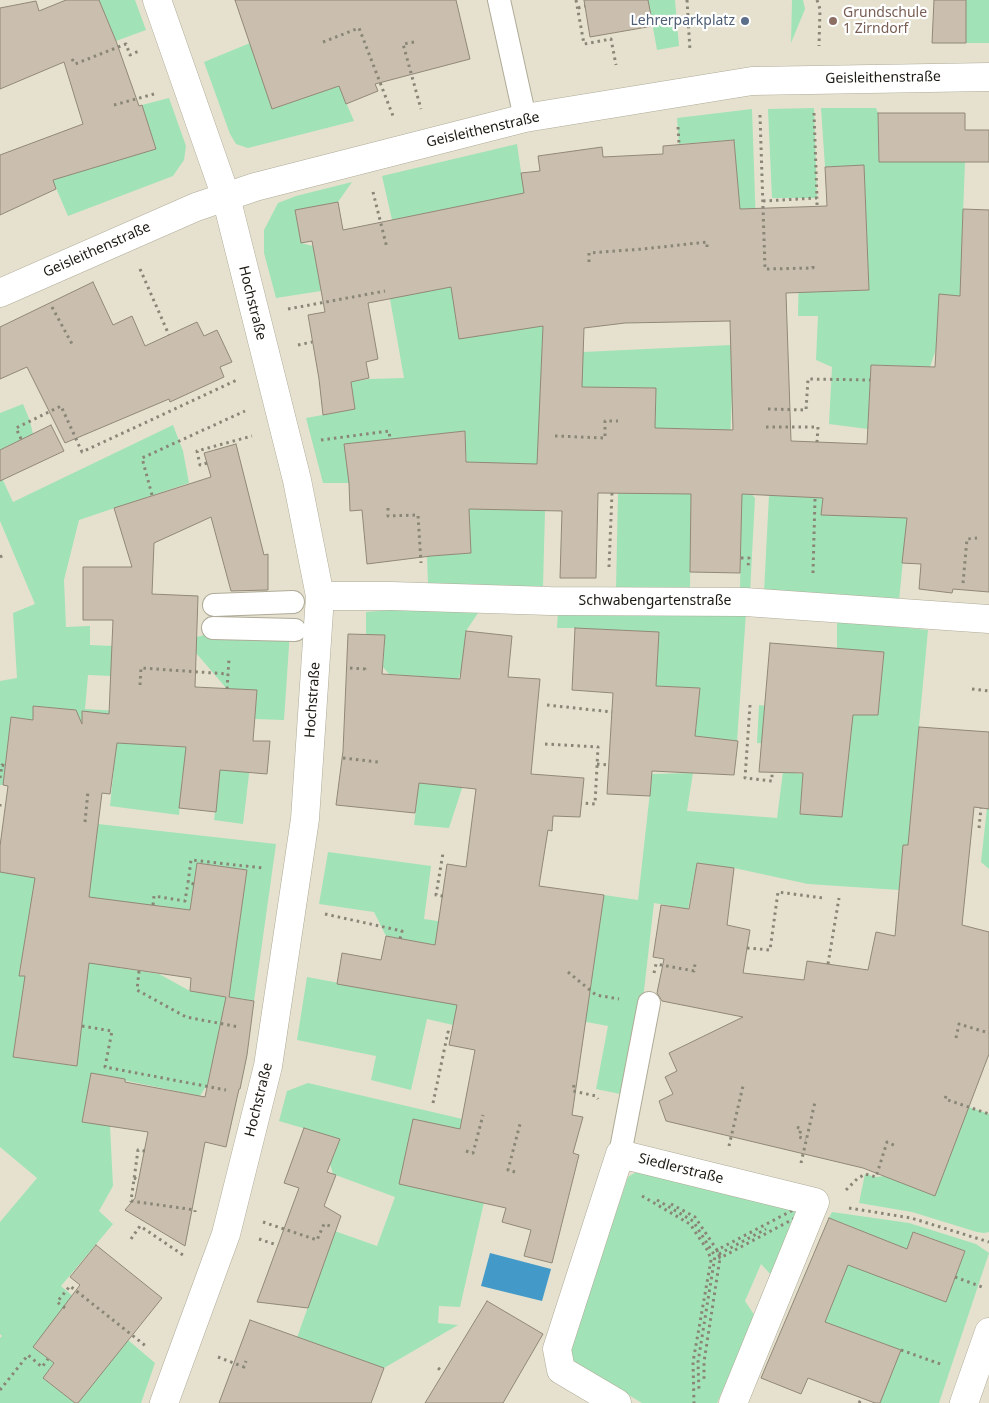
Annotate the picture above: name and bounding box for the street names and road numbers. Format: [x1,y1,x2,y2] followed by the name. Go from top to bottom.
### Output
[825,69,941,87] street label: Geisleithenstraße
[425,109,541,151] street label: Geisleithenstraße
[41,219,153,281] street label: Geisleithenstraße
[235,264,269,342] street label: Hochstraße
[579,593,731,609] street label: Schwabengartenstraße
[302,661,324,739] street label: Hochstraße
[242,1061,276,1139] street label: Hochstraße
[637,1150,725,1188] street label: Siedlerstraße

